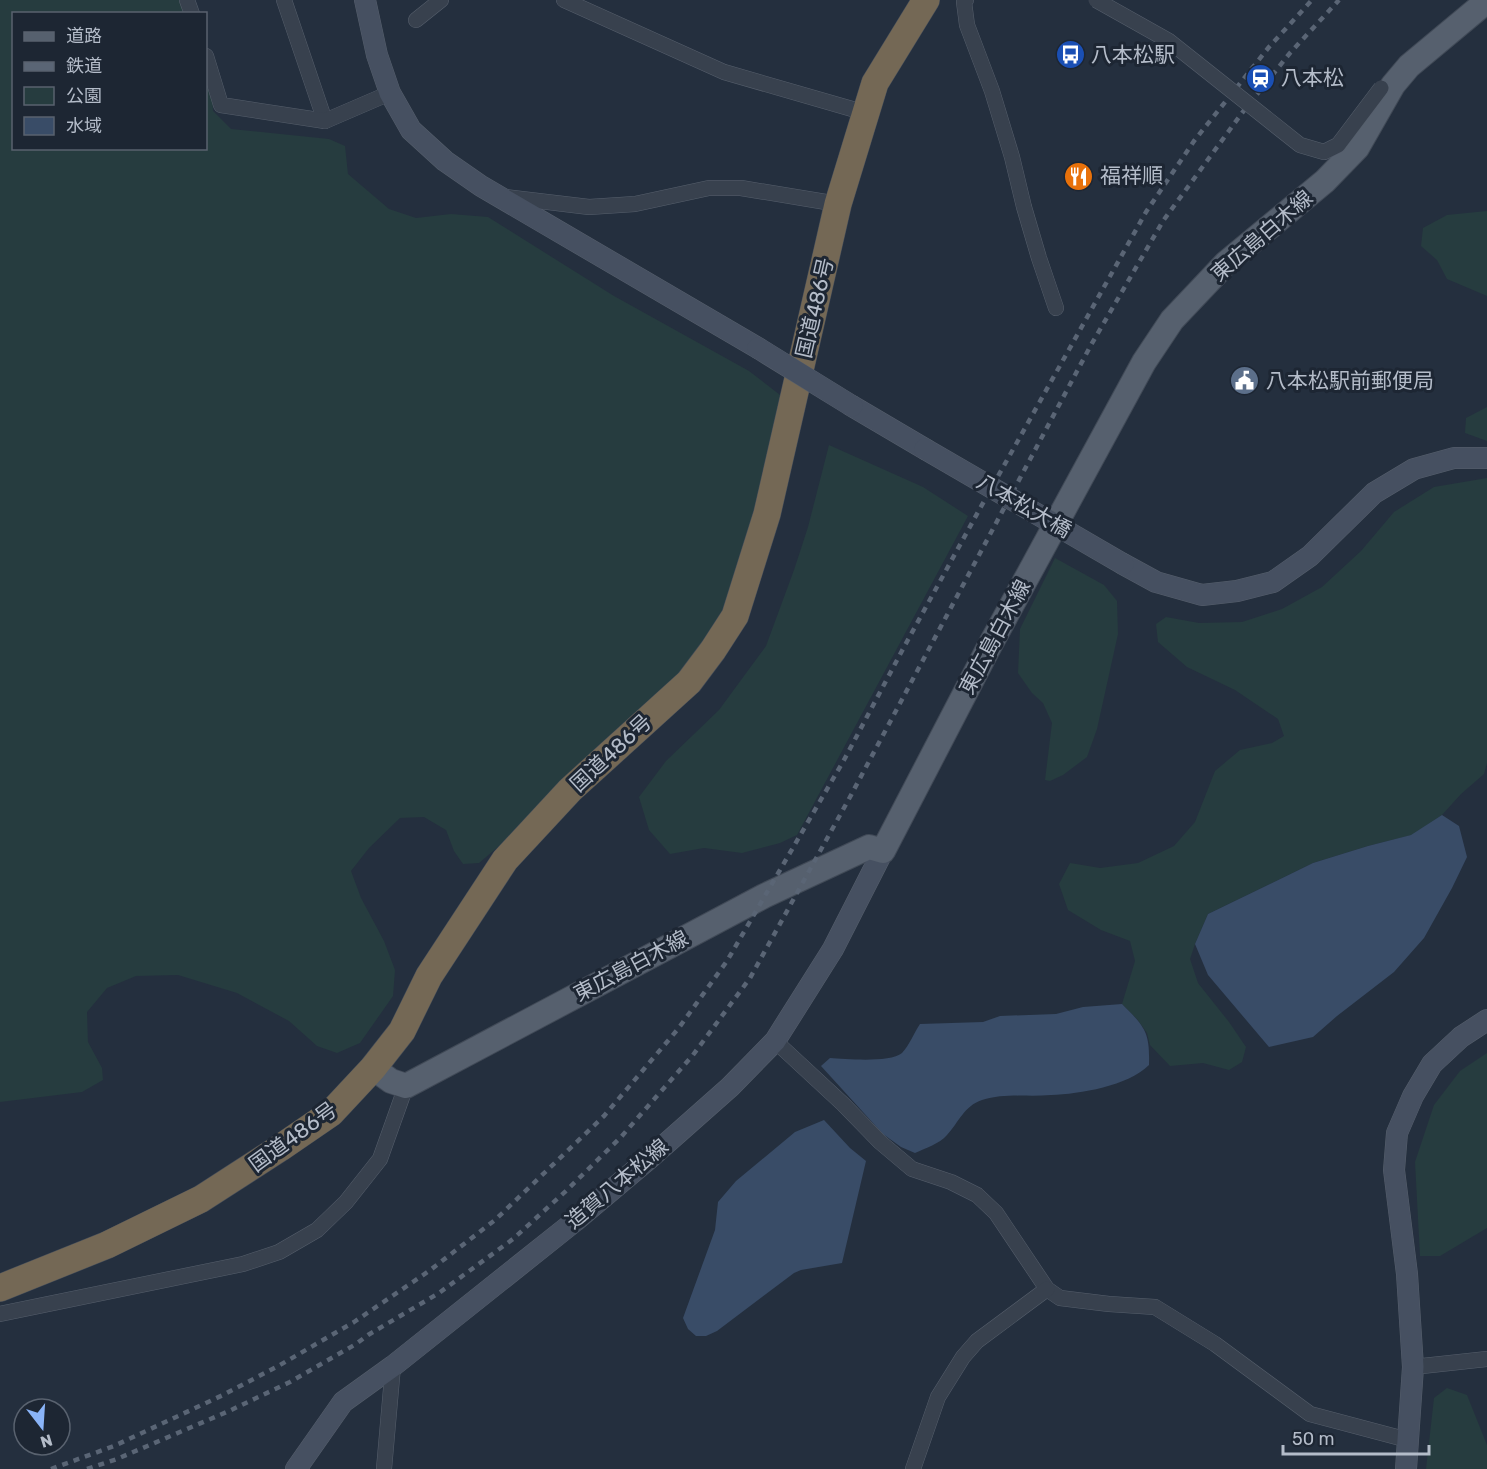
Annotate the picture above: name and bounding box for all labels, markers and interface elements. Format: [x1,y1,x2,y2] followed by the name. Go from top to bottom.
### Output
[12,12,207,150] legend
[66,25,102,47] text: 道路
[1054,39,1086,71] bus stop icon: 八本松駅
[1091,42,1175,67] place label: 八本松駅
[66,55,102,77] text: 鉄道
[1244,62,1276,94] station icon: 八本松
[1281,65,1344,90] place label: 八本松
[66,85,102,107] text: 公園
[66,115,102,137] text: 水域
[1063,160,1095,192] restaurant icon: 福祥順
[1100,163,1163,188] place label: 福祥順
[1206,185,1317,286] street label: 東広島白木線
[791,255,838,360] street label: 国道486号
[1229,365,1261,397] public building icon: 八本松駅前郵便局
[1266,368,1434,393] place label: 八本松駅前郵便局
[973,468,1076,543] street label: 八本松大橋
[954,575,1035,698] street label: 東広島白木線
[565,709,657,797] street label: 国道486号
[569,925,692,1006] street label: 東広島白木線
[244,1096,341,1177] street label: 国道486号
[560,1134,673,1234] street label: 造賀八本松線
[12,1397,72,1457] north arrow
[1283,1418,1428,1456] scale bar
[1292,1428,1335,1450] text: 50 m
[38,1430,55,1452] text: N

